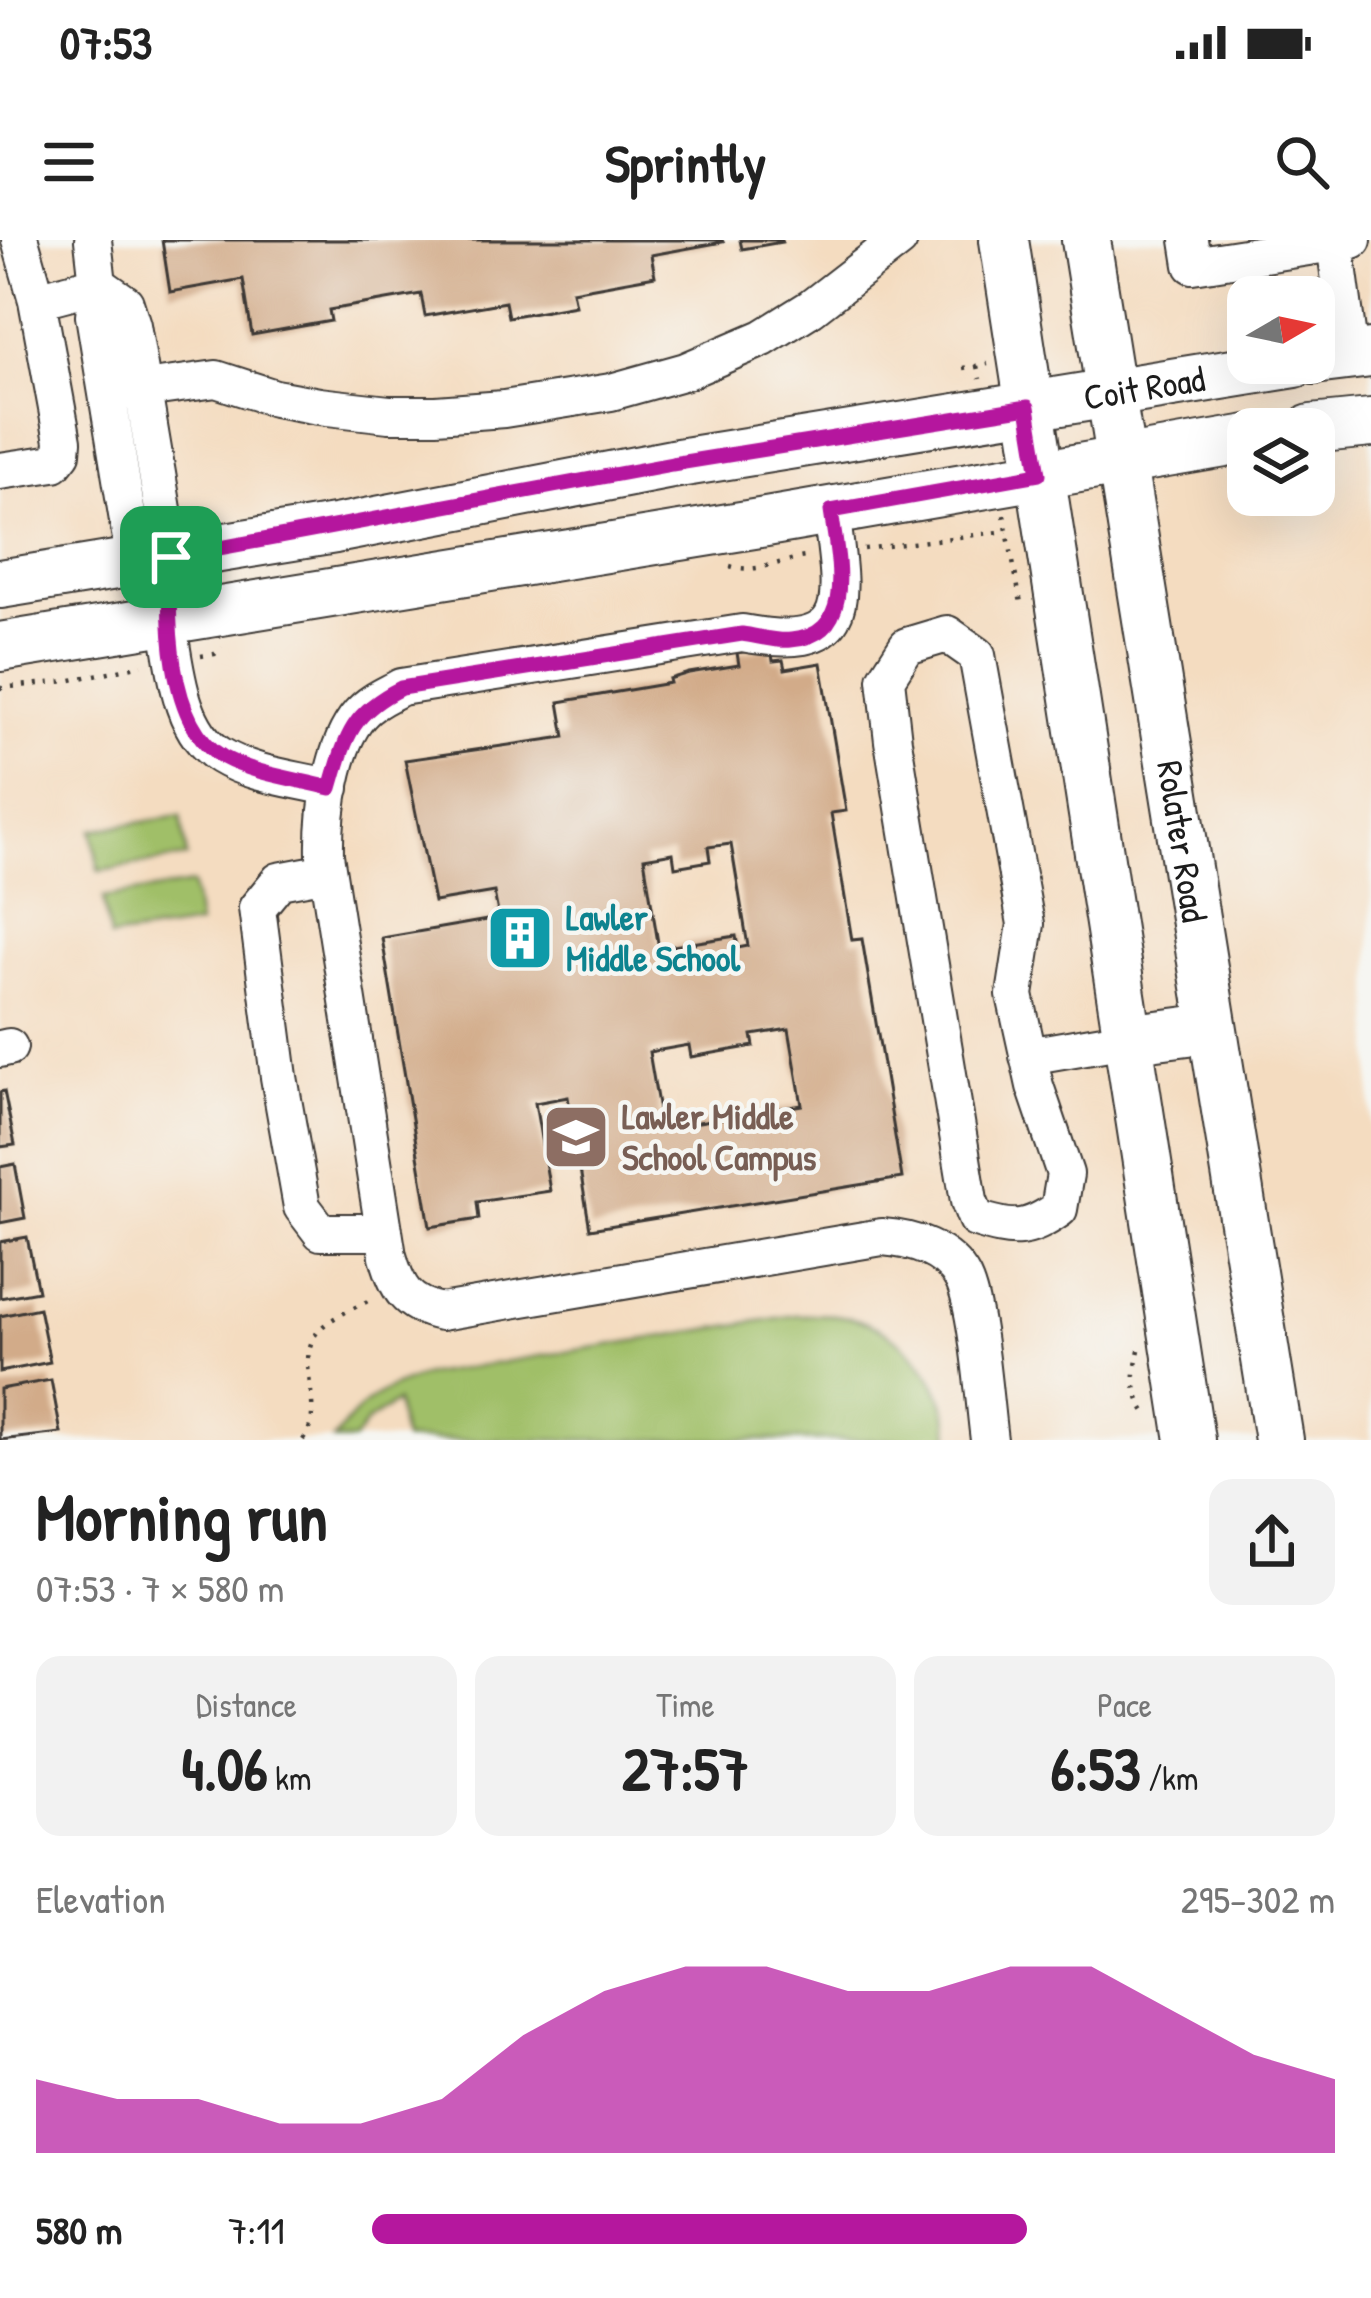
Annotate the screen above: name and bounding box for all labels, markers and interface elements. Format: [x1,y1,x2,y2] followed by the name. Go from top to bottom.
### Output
[60,12,152,73] text: 07:53
[605,126,766,199] text: Sprintly
[36,129,102,195] icon: menu
[1269,129,1335,195] icon: search
[1227,276,1335,384] north arrow
[1227,276,1335,516] map controls
[1080,353,1208,421] street label: Coit Road
[1227,408,1335,516] button: layers
[120,506,222,608] pin
[138,524,204,590] icon: arrive
[1146,757,1220,925] street label: Rolater Road
[566,892,741,982] place label: Lawler Middle School
[485,903,555,973] building icon: Lawler Middle School
[622,1091,817,1182] place label: Lawler Middle School Campus
[541,1102,611,1172] school or university icon: Lawler Middle School Campus
[36,1471,328,1561] text: Morning run
[1209,1479,1335,1605] button: share
[36,1561,284,1614] text: 07:53 · 7 × 580 m
[196,1683,297,1727] text: Distance
[656,1683,715,1727] text: Time
[1097,1683,1152,1727] text: Pace
[182,1727,268,1809] text: 4.06
[622,1727,749,1809] text: 27:57
[1051,1727,1141,1809] text: 6:53
[268,1756,311,1800] text: km
[1141,1756,1198,1800] text: /km
[36,1872,166,1925] text: Elevation
[1181,1872,1335,1925] text: 295–302 m
[36,2203,122,2256] text: 580 m
[228,2203,285,2256] text: 7:11

